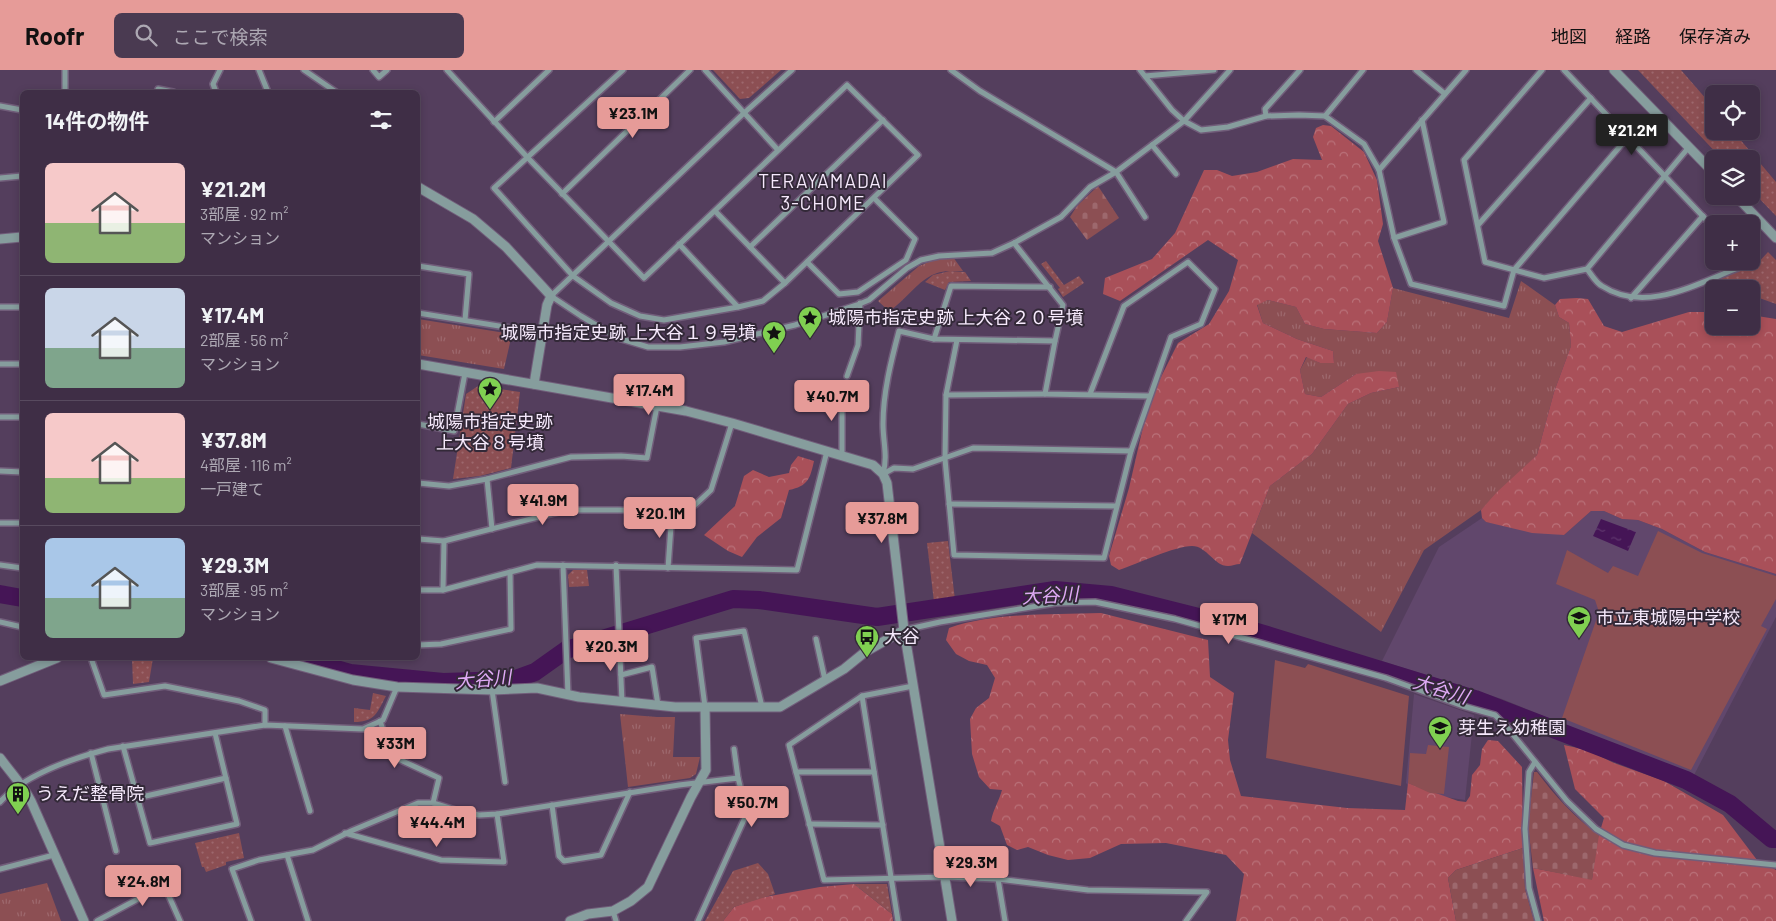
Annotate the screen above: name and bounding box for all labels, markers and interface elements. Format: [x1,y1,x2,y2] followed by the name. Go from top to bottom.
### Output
[114,13,464,58] search box
[25,21,84,50] text: Roofr
[132,21,160,49] icon: search
[172,25,267,48] text: ここで検索
[1551,25,1587,47] text: 地図
[1615,25,1651,47] text: 経路
[1679,25,1751,47] text: 保存済み
[1705,85,1760,335] map controls
[1705,85,1760,140] button: locate
[592,97,674,139] pin: ¥23.1M
[608,103,658,122] text: ¥23.1M
[367,106,395,134] icon: filters
[45,108,149,133] text: 14件の物件
[1591,114,1673,156] pin: ¥21.2M
[1607,120,1657,139] text: ¥21.2M
[1705,150,1760,205] button: layers
[758,169,888,214] district label: TERAYAMADAI 3-CHOME
[200,176,266,201] text: ¥21.2M
[85,183,145,243] icon: home
[200,204,289,223] text: 3部屋 · 92 m²
[1705,215,1760,270] button: +
[200,228,280,247] text: マンション
[1705,280,1760,335] button: −
[200,302,264,327] text: ¥17.4M
[797,305,823,339] place icon: 城陽市指定史跡 上大谷２０号墳
[828,306,1084,328] place label: 城陽市指定史跡 上大谷２０号墳
[85,308,145,368] icon: home
[761,320,787,354] place icon: 城陽市指定史跡 上大谷１９号墳
[500,321,756,343] place label: 城陽市指定史跡 上大谷１９号墳
[200,330,288,349] text: 2部屋 · 56 m²
[200,354,280,373] text: マンション
[608,374,690,416] pin: ¥17.4M
[477,376,503,410] place icon: 城陽市指定史跡 上大谷８号墳
[625,380,673,399] text: ¥17.4M
[791,380,873,422] pin: ¥40.7M
[805,386,859,405] text: ¥40.7M
[427,410,553,453] place label: 城陽市指定史跡 上大谷８号墳
[200,427,267,452] text: ¥37.8M
[85,433,145,493] icon: home
[200,455,292,474] text: 4部屋 · 116 m²
[200,479,264,498] text: 一戸建て
[502,484,584,526] pin: ¥41.9M
[518,490,568,509] text: ¥41.9M
[619,496,701,539] pin: ¥20.1M
[841,502,923,544] pin: ¥37.8M
[635,503,685,522] text: ¥20.1M
[857,508,907,527] text: ¥37.8M
[200,552,269,577] text: ¥29.3M
[85,558,145,618] icon: home
[200,580,288,599] text: 3部屋 · 95 m²
[1021,581,1081,607] water label: 大谷川
[1199,602,1259,645] pin: ¥17M
[200,604,280,623] text: マンション
[1566,605,1592,639] school or university icon: 市立東城陽中学校
[1596,606,1740,628] place label: 市立東城陽中学校
[1211,609,1247,628] text: ¥17M
[854,624,880,658] bus stop icon: 大谷
[884,625,920,647] place label: 大谷
[570,630,652,672] pin: ¥20.3M
[584,636,638,655] text: ¥20.3M
[454,664,514,692] water label: 大谷川
[1411,669,1474,708] water label: 大谷川
[1427,715,1453,749] school or university icon: 芽生え幼稚園
[1458,716,1566,738] place label: 芽生え幼稚園
[365,726,425,769] pin: ¥33M
[375,733,415,752] text: ¥33M
[5,781,31,815] building icon: うえだ整骨院
[36,782,144,804] place label: うえだ整骨院
[711,786,793,828] pin: ¥50.7M
[726,792,778,811] text: ¥50.7M
[396,806,478,848] pin: ¥44.4M
[409,812,465,831] text: ¥44.4M
[930,846,1012,888] pin: ¥29.3M
[945,852,997,871] text: ¥29.3M
[102,864,184,907] pin: ¥24.8M
[116,871,170,890] text: ¥24.8M

